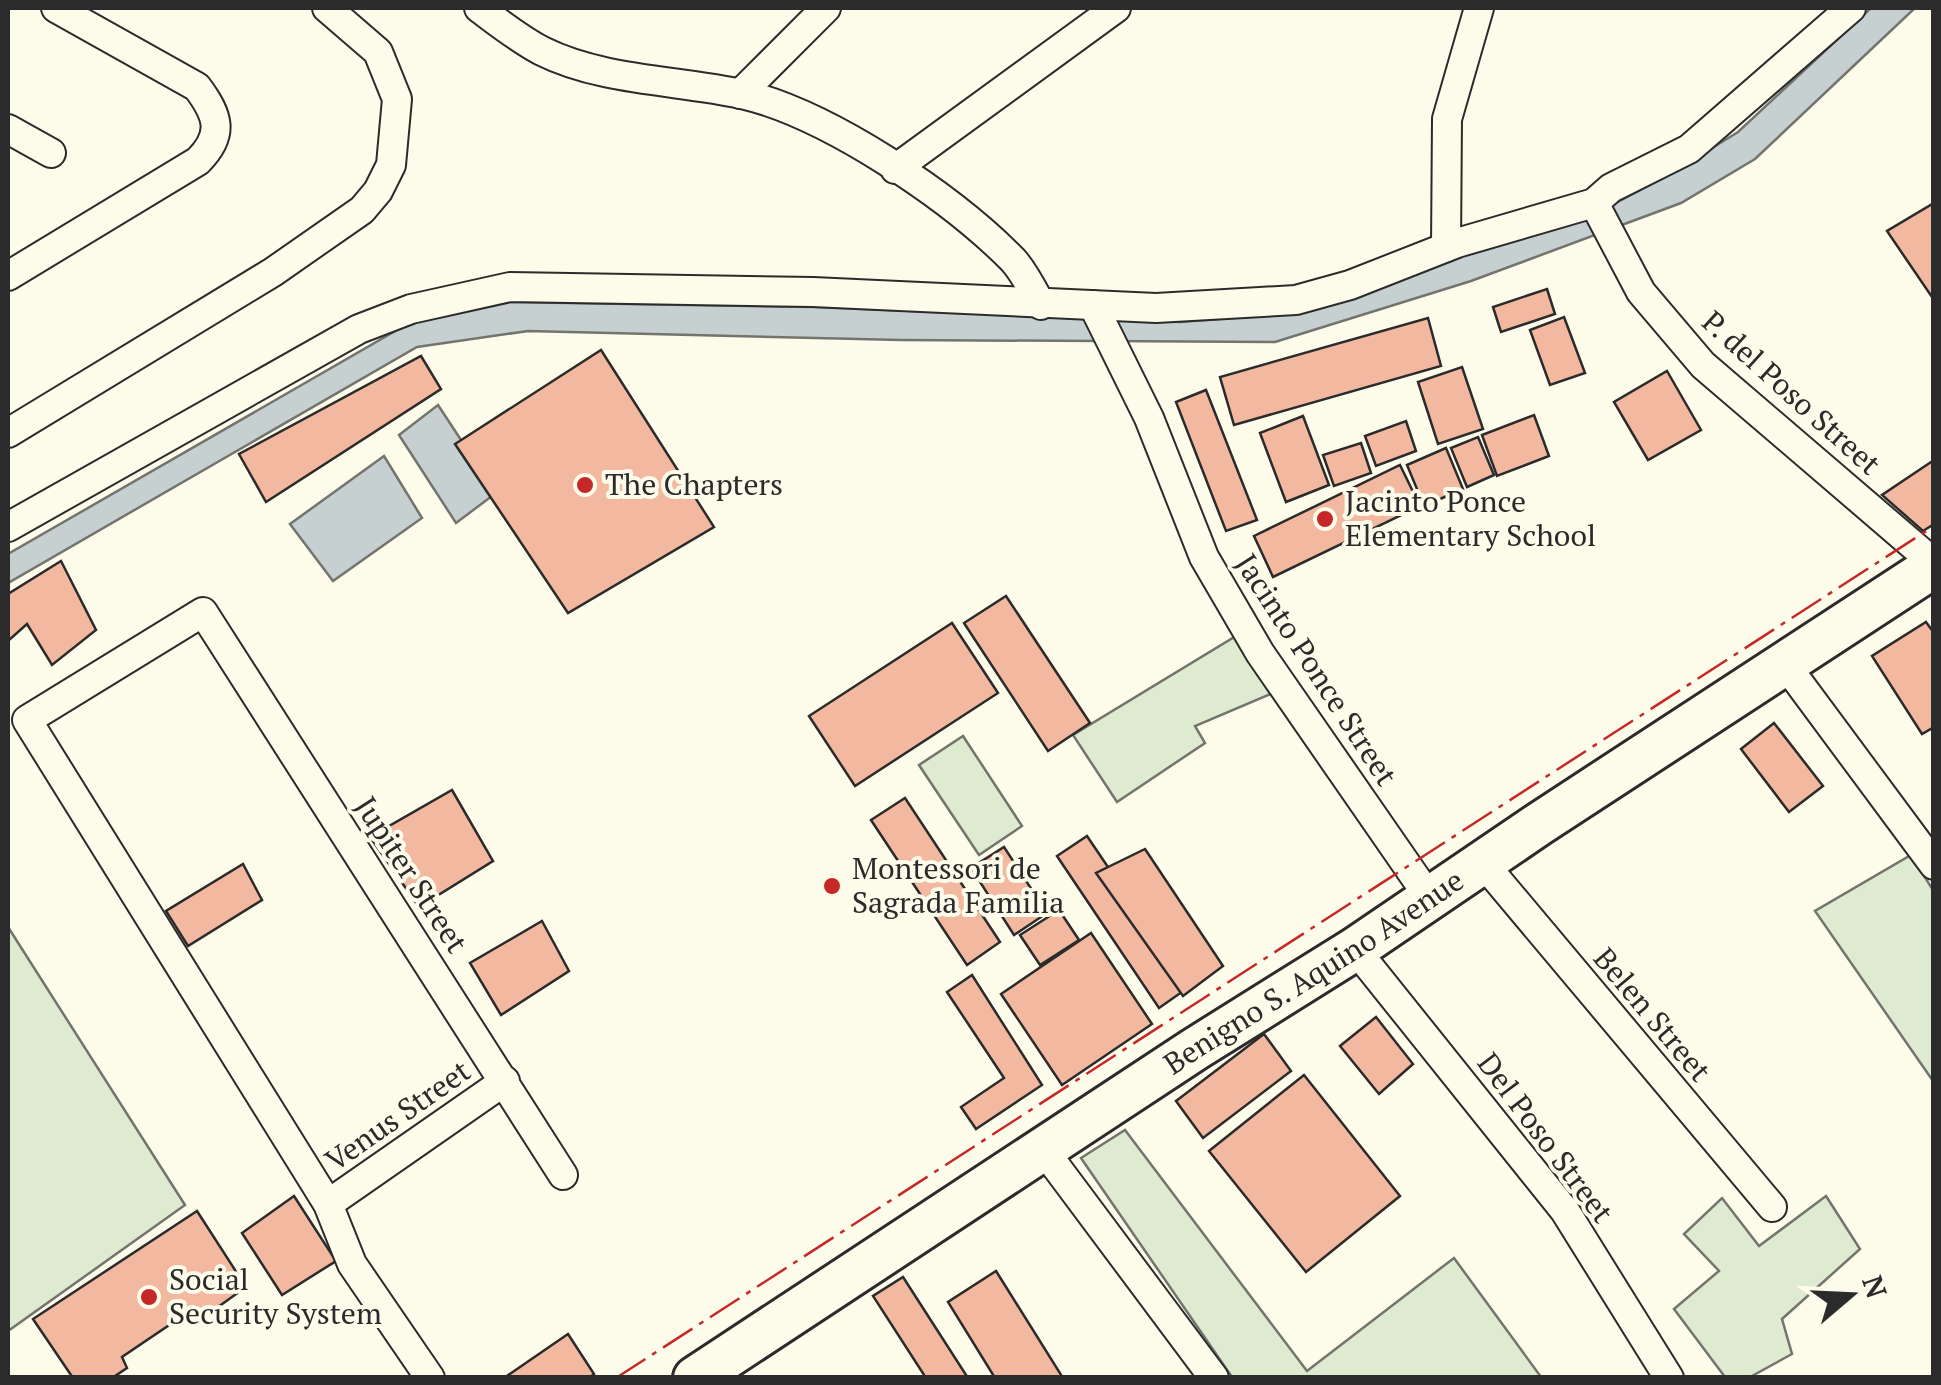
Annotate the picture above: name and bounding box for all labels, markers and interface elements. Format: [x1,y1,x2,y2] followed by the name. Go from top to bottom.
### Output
[1694,301,1889,483] street label: P. del Poso Street
[605,464,783,504] place label: The Chapters
[574,474,596,496] marker: The Chapters
[1345,481,1596,555] place label: Jacinto Ponce Elementary School
[1314,508,1336,530] marker: Jacinto Ponce Elementary School
[1227,546,1407,793] street label: Jacinto Ponce Street
[346,789,477,960] street label: Jupiter Street
[852,848,1064,922] place label: Montessori de Sagrada Familia
[1156,860,1471,1083] street label: Benigno S. Aquino Avenue
[821,875,843,897] marker: Montessori de Sagrada Familia
[1585,939,1720,1090] street label: Belen Street
[1469,1044,1623,1231] street label: Del Poso Street
[317,1051,478,1180] street label: Venus Street
[1801,1245,1901,1345] north arrow
[169,1259,382,1333] place label: Social Security System
[1854,1271,1896,1303] text: N
[138,1286,160,1308] marker: Social Security System

